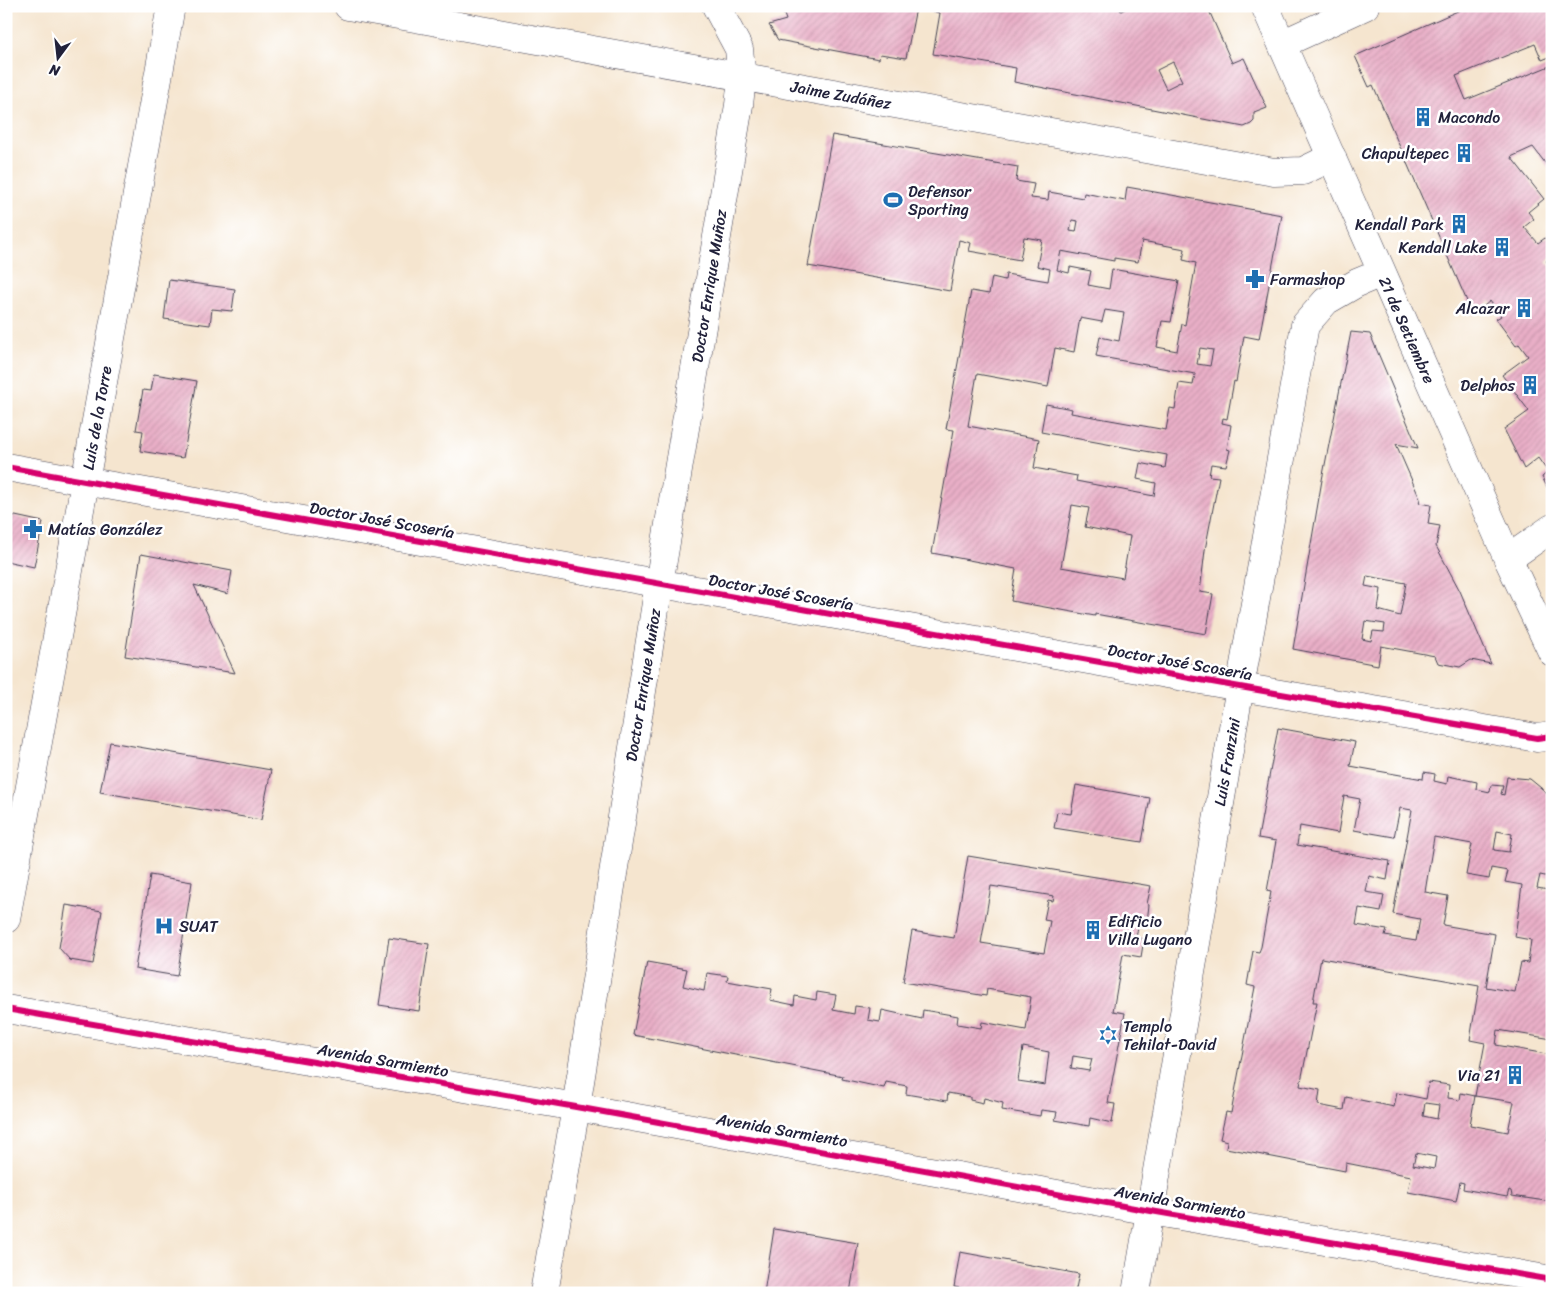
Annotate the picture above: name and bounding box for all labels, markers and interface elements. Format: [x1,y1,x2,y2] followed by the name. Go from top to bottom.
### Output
[32,32,82,82] north arrow
[47,57,64,84] text: N
[787,72,894,118] street label: Jaime Zudáñez
[1438,103,1500,132] place label: Macondo
[1412,106,1434,128] building icon: Macondo
[1362,139,1449,168] place label: Chapultepec
[1453,142,1475,164] building icon: Chapultepec
[908,177,972,224] place label: Defensor Sporting
[882,189,904,211] sports icon: Defensor Sporting
[683,207,735,365] street label: Doctor Enrique Muñoz
[1355,210,1444,239] place label: Kendall Park
[1448,213,1470,235] building icon: Kendall Park
[1399,233,1487,262] place label: Kendall Lake
[1491,236,1513,258] building icon: Kendall Lake
[1270,265,1345,294] place label: Farmashop
[1244,268,1266,290] pharmacy icon: Farmashop
[1370,272,1444,388] street label: 21 de Setiembre
[1455,294,1510,323] place label: Alcazar
[1513,297,1535,319] building icon: Alcazar
[74,363,120,472] street label: Luis de la Torre
[1460,371,1516,400] place label: Delphos
[1519,374,1541,396] building icon: Delphos
[307,493,457,547] street label: Doctor José Scosería
[48,515,163,544] place label: Matías González
[22,518,44,540] pharmacy icon: Matías González
[706,565,856,619] street label: Doctor José Scosería
[617,606,669,764] street label: Doctor Enrique Muñoz
[1105,635,1255,689] street label: Doctor José Scosería
[1205,715,1249,808] street label: Luis Franzini
[1108,907,1192,954] place label: Edificio Villa Lugano
[179,912,219,941] place label: SUAT
[153,915,175,937] hospital icon: SUAT
[1082,919,1104,941] building icon: Edificio Villa Lugano
[1123,1012,1217,1059] place label: Templo Tehilat-David
[1097,1024,1119,1046] synagogue icon: Templo Tehilat-David
[314,1034,451,1086] street label: Avenida Sarmiento
[1458,1061,1500,1090] place label: Via 21
[1504,1064,1526,1086] building icon: Via 21
[713,1104,850,1156] street label: Avenida Sarmiento
[1111,1176,1248,1228] street label: Avenida Sarmiento

